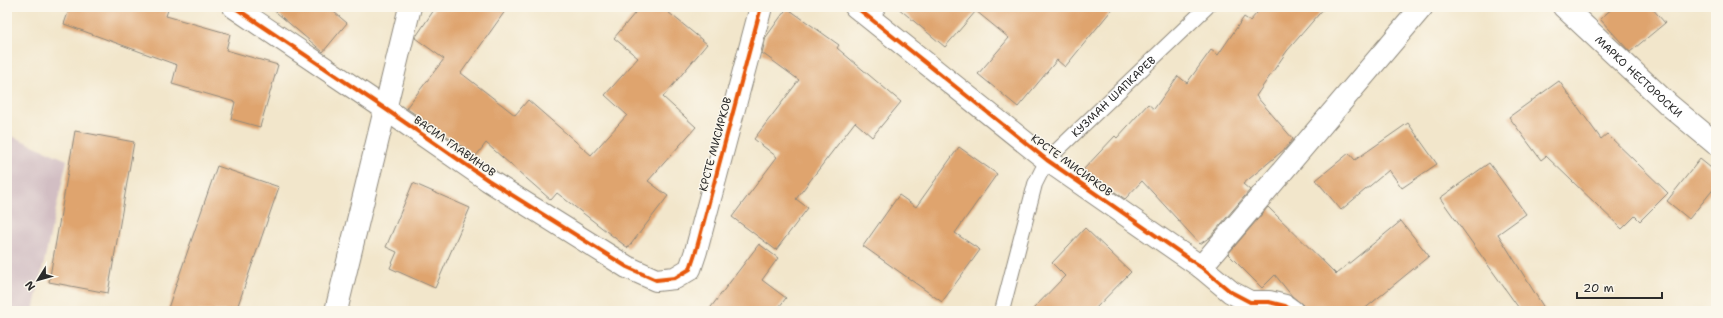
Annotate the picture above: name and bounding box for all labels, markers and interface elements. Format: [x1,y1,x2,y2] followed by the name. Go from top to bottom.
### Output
[1591,33,1685,121] street label: МАРКО НЕСТОРОСКИ
[1068,53,1160,141] street label: КУЗМАН ШАПКАРЕВ
[696,95,735,193] street label: КРСТЕ МИСИРКОВ
[411,112,499,181] street label: ВАСИЛ ГЛАВИНОВ
[1028,131,1116,200] street label: КРСТЕ МИСИРКОВ
[18,260,58,300] north arrow
[1577,274,1662,300] scale bar
[22,277,39,294] text: N
[1583,280,1614,296] text: 20 m

